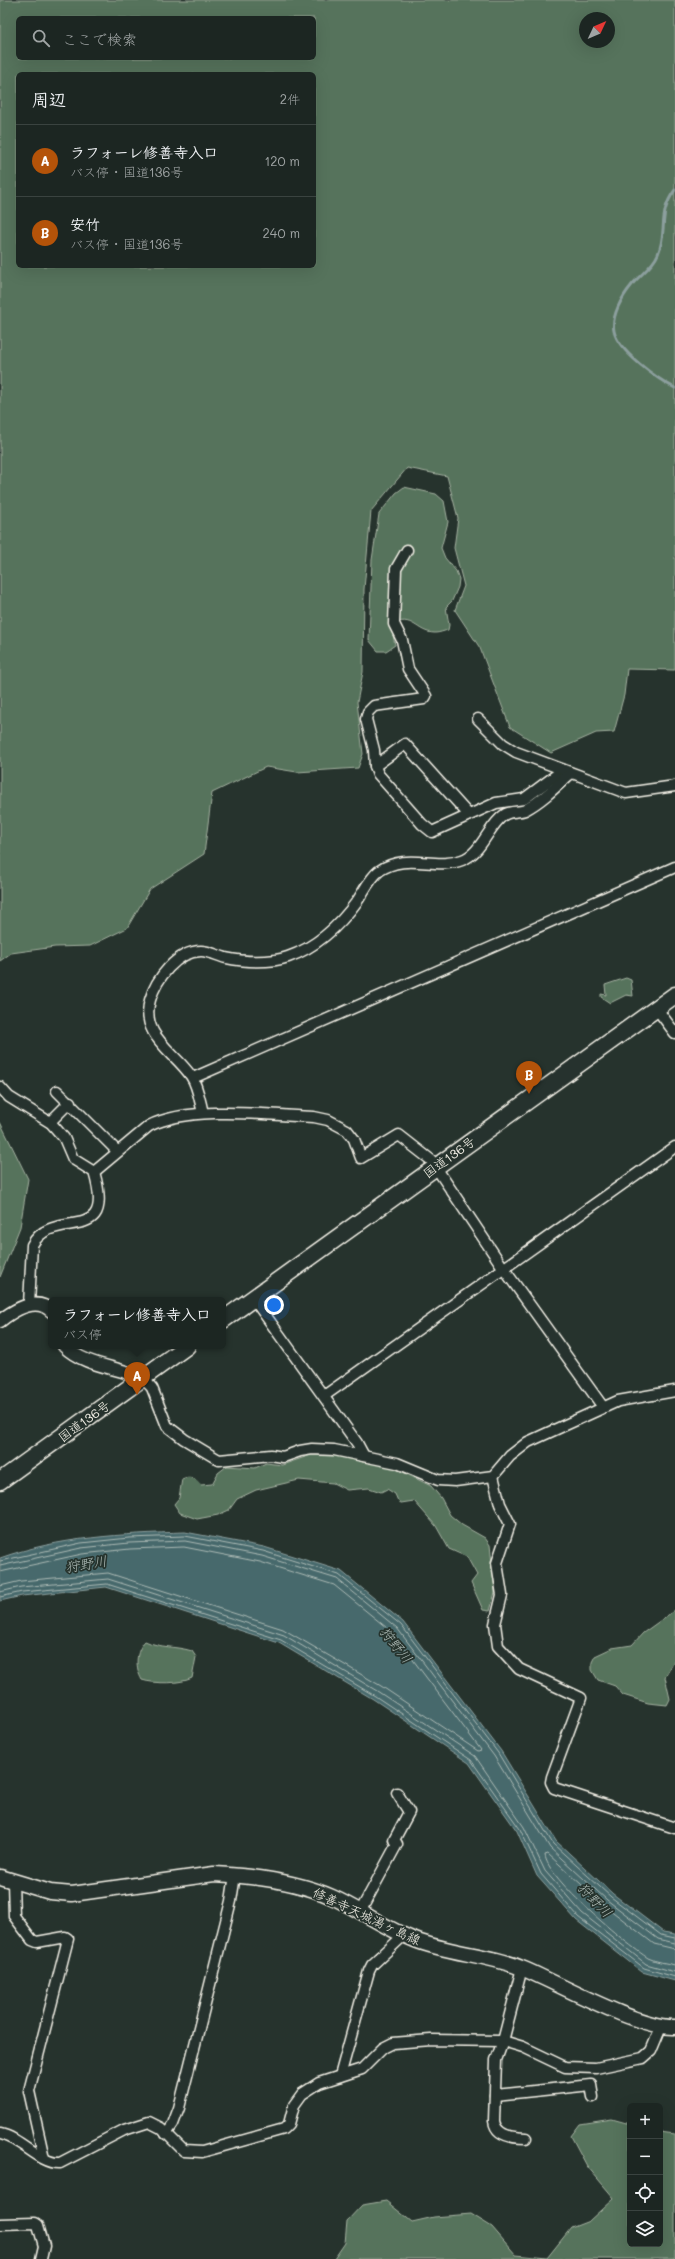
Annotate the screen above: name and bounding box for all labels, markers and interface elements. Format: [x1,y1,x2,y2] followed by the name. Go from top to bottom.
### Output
[579,12,615,48] north arrow
[16,16,316,60] search box
[30,27,52,49] icon: search
[62,29,137,49] text: ここで検索
[32,88,66,110] text: 周辺
[280,90,300,107] text: 2件
[70,142,218,162] text: ラフォーレ修善寺入口
[40,152,50,169] text: A
[264,152,300,169] text: 120 m
[70,163,183,180] text: バス停 · 国道136号
[70,214,100,234] text: 安竹
[41,224,49,241] text: B
[263,224,300,241] text: 240 m
[70,235,183,252] text: バス停 · 国道136号
[516,1061,542,1094] pin: B
[419,1132,478,1181] street label: 国道136号
[264,1295,284,1315] your location
[48,1297,226,1349] popup
[63,1304,211,1324] text: ラフォーレ修善寺入口
[63,1325,102,1342] text: バス停
[124,1362,150,1395] pin: A
[54,1396,113,1445] street label: 国道136号
[64,1551,108,1576] water label: 狩野川
[376,1622,417,1667] water label: 狩野川
[574,1878,617,1921] water label: 狩野川
[311,1883,425,1948] street label: 修善寺天城湯ヶ島線
[627,2103,663,2247] map controls
[627,2103,663,2139] button: +
[627,2139,663,2175] button: −
[627,2175,663,2211] button: locate
[627,2211,663,2247] button: layers

